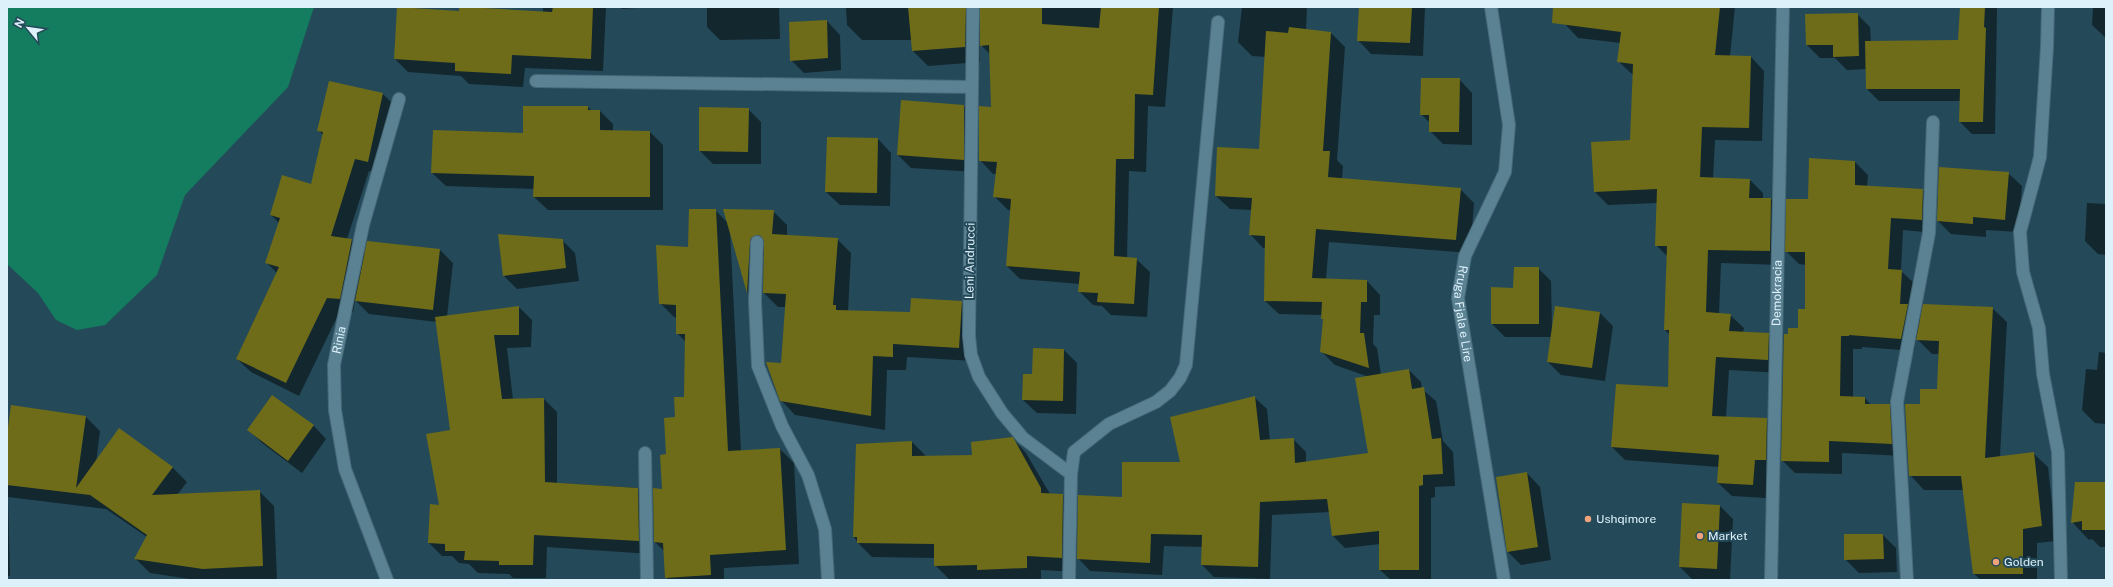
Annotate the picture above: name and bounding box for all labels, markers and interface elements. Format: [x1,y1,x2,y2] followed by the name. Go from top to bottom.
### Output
[8,8,48,48] north arrow
[12,16,27,30] text: N
[962,223,978,299] street label: Leni Andrucci
[1769,260,1785,326] street label: Demokracia
[1451,264,1475,363] street label: Rruga Fjala e Lire
[330,325,349,355] street label: Rinia
[1596,512,1656,526] place label: Ushqimore
[1583,514,1593,524] marker: Ushqimore
[1708,529,1748,543] place label: Market
[1695,531,1705,541] marker: Market
[2004,555,2044,569] place label: Golden
[1991,557,2001,567] marker: Golden

